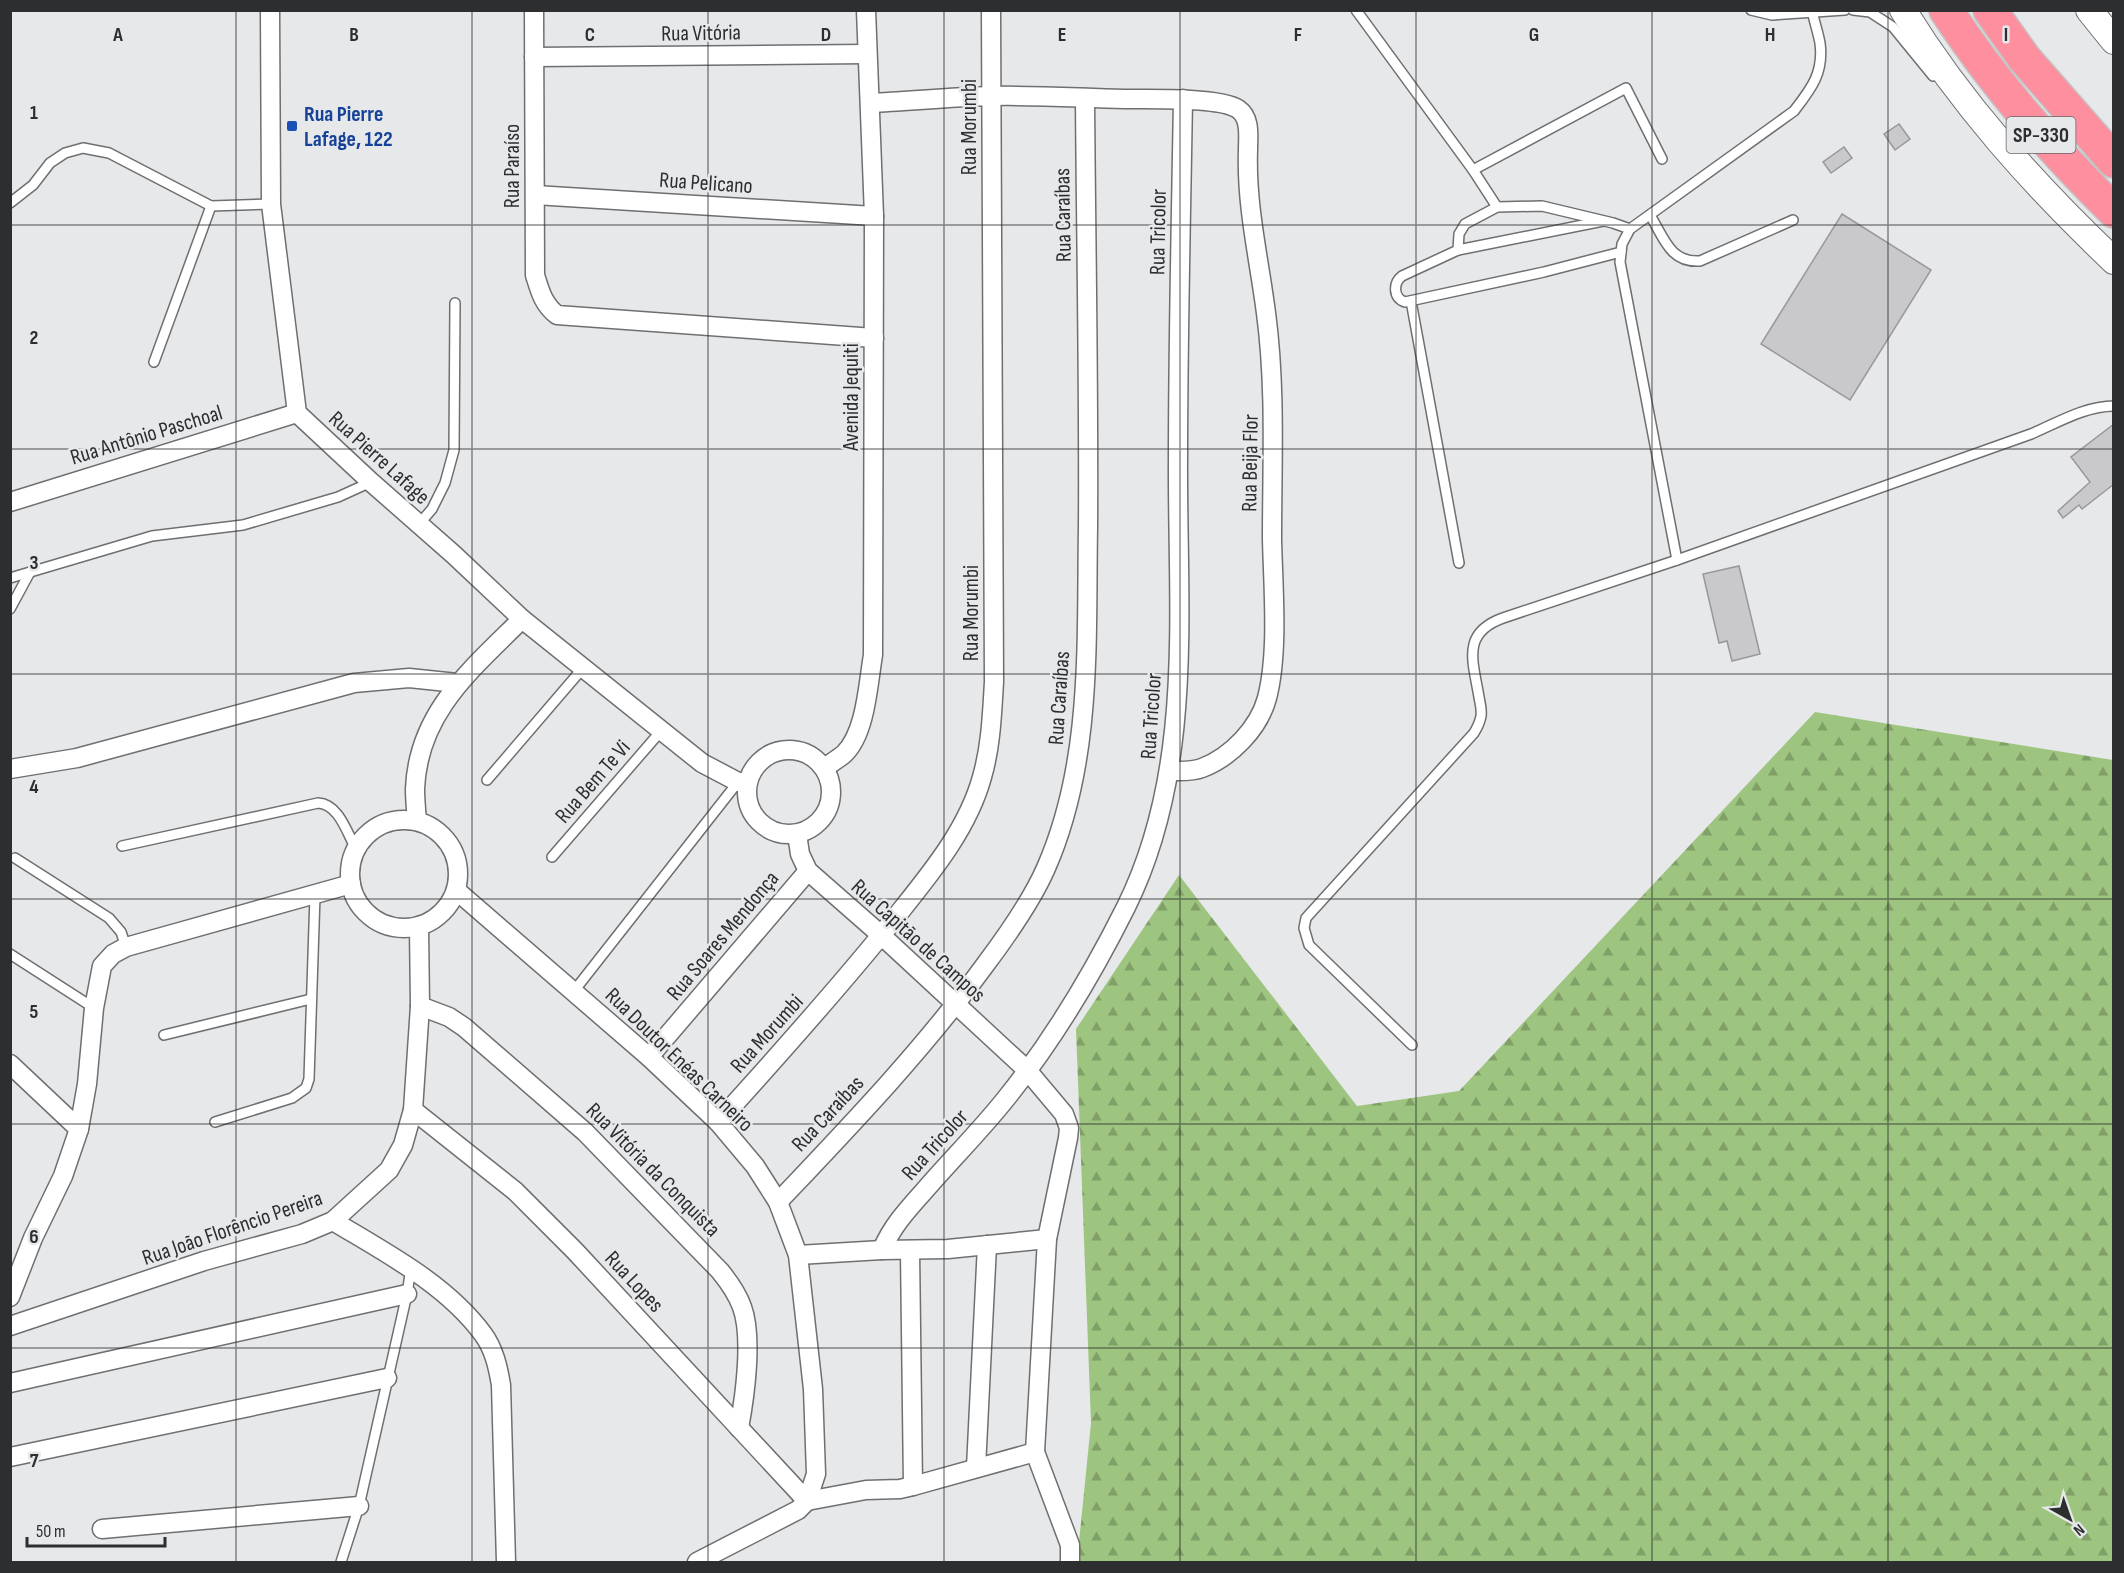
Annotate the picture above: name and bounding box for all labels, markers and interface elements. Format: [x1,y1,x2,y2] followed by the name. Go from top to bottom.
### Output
[661,19,741,48] street label: Rua Vitória
[112,23,123,47] text: A
[349,23,359,47] text: B
[585,23,595,47] text: C
[821,23,831,47] text: D
[1058,23,1066,47] text: E
[1294,23,1302,47] text: F
[1529,23,1539,47] text: G
[1765,23,1775,47] text: H
[2004,23,2008,47] text: I
[956,79,983,175] street label: Rua Morumbi
[30,101,38,125] text: 1
[304,101,393,153] place label: Rua Pierre Lafage, 122
[2006,117,2076,153] road number: SP-330
[285,119,299,133] marker: Rua Pierre Lafage, 122
[499,124,526,208] street label: Rua Paraíso
[658,167,754,200] street label: Rua Pelicano
[1049,168,1078,262] street label: Rua Caraíbas
[1144,189,1173,275] street label: Rua Tricolor
[30,326,38,350] text: 2
[838,343,865,452] street label: Avenida Jequiti
[67,399,226,471] street label: Rua Antônio Paschoal
[323,406,435,511] street label: Rua Pierre Lafage
[1236,414,1265,512] street label: Rua Beija Flor
[30,551,39,575] text: 3
[958,565,985,661] street label: Rua Morumbi
[1043,650,1076,746] street label: Rua Caraíbas
[1135,672,1168,760] street label: Rua Tricolor
[550,735,637,829] street label: Rua Bem Te Vi
[29,775,39,799] text: 4
[661,866,785,1006] street label: Rua Soares Mendonça
[845,874,991,1009] street label: Rua Capitão de Campos
[599,982,759,1138] street label: Rua Doutor Enéas Carneiro
[725,989,809,1079] street label: Rua Morumbi
[30,1000,39,1024] text: 5
[786,1070,870,1158] street label: Rua Caraíbas
[580,1097,726,1243] street label: Rua Vitória da Conquista
[896,1104,974,1186] street label: Rua Tricolor
[139,1185,326,1272] street label: Rua João Florêncio Pereira
[29,1225,39,1249] text: 6
[599,1246,669,1318] street label: Rua Lopes
[30,1449,39,1473] text: 7
[2040,1489,2100,1549] north arrow
[27,1510,165,1548] scale bar
[2069,1519,2088,1539] text: N
[36,1521,66,1542] text: 50 m

